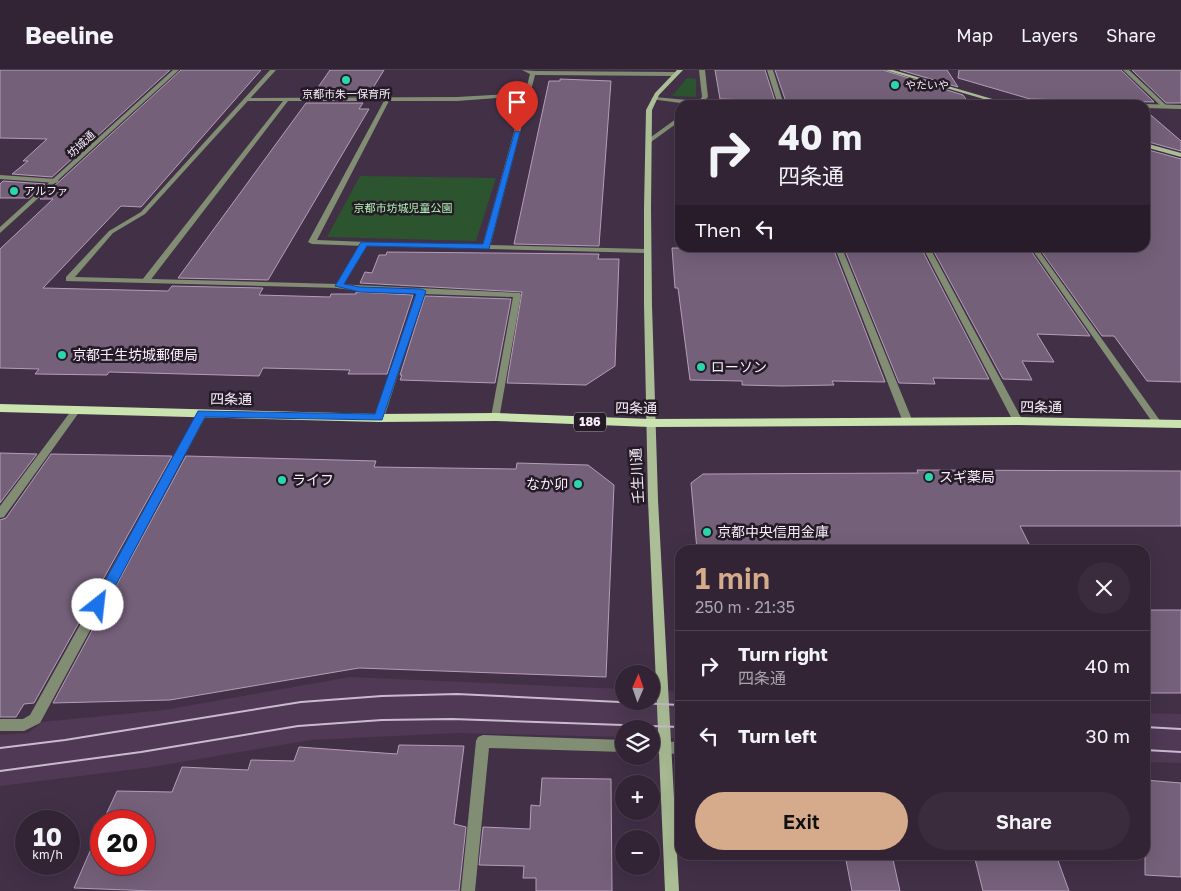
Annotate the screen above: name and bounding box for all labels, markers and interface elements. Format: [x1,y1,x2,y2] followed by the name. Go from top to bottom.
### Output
[25,20,114,49] text: Beeline
[956,24,993,46] text: Map
[1021,24,1078,46] text: Layers
[1106,24,1156,46] text: Share
[340,74,352,86] marker: 京都市朱一保育所
[905,78,949,91] place label: やたいや
[889,79,901,91] marker: やたいや
[496,81,538,132] pin
[302,87,391,100] place label: 京都市朱一保育所
[503,88,531,116] icon: arrive
[778,116,862,158] text: 40 m
[695,120,760,185] icon: right
[64,128,97,160] street label: 坊城通
[778,162,844,189] text: 四条通
[24,184,68,197] place label: アルファ
[8,185,20,197] marker: アルファ
[354,201,453,214] park label: 京都市坊城児童公園
[751,215,779,243] icon: left
[695,218,741,241] text: Then
[72,346,198,363] place label: 京都壬生坊城郵便局
[56,349,68,361] marker: 京都壬生坊城郵便局
[711,358,767,375] place label: ローソン
[695,361,707,373] marker: ローソン
[210,390,252,407] street label: 四条通
[1020,398,1062,415] street label: 四条通
[615,399,657,416] street label: 四条通
[574,412,606,432] road number: 186
[627,448,646,504] street label: 壬生川通
[939,468,995,485] place label: スギ薬局
[292,471,334,488] place label: ライフ
[923,471,935,483] marker: スギ薬局
[276,474,288,486] marker: ライフ
[526,475,568,492] place label: なか卯
[572,478,584,490] marker: なか卯
[717,523,829,540] place label: 京都中央信用金庫
[701,526,713,538] marker: 京都中央信用金庫
[695,560,770,596] text: 1 min
[1078,562,1130,614] button: close
[71,578,123,630] position arrow
[695,597,795,617] text: 250 m · 21:35
[738,642,828,665] text: Turn right
[695,652,723,680] icon: right
[1085,654,1130,677] text: 40 m
[615,665,660,710] north arrow
[615,665,660,875] map controls
[738,668,786,688] text: 四条通
[615,720,660,765] button: layers
[695,722,723,750] icon: left
[738,724,817,747] text: Turn left
[1086,724,1130,747] text: 30 m
[615,775,660,820] button: +
[695,792,908,850] button: Exit
[918,792,1130,850] button: Share
[90,810,155,875] speed limit sign: 20
[33,821,62,852] text: 10
[615,830,660,875] button: −
[32,847,63,862] text: km/h

